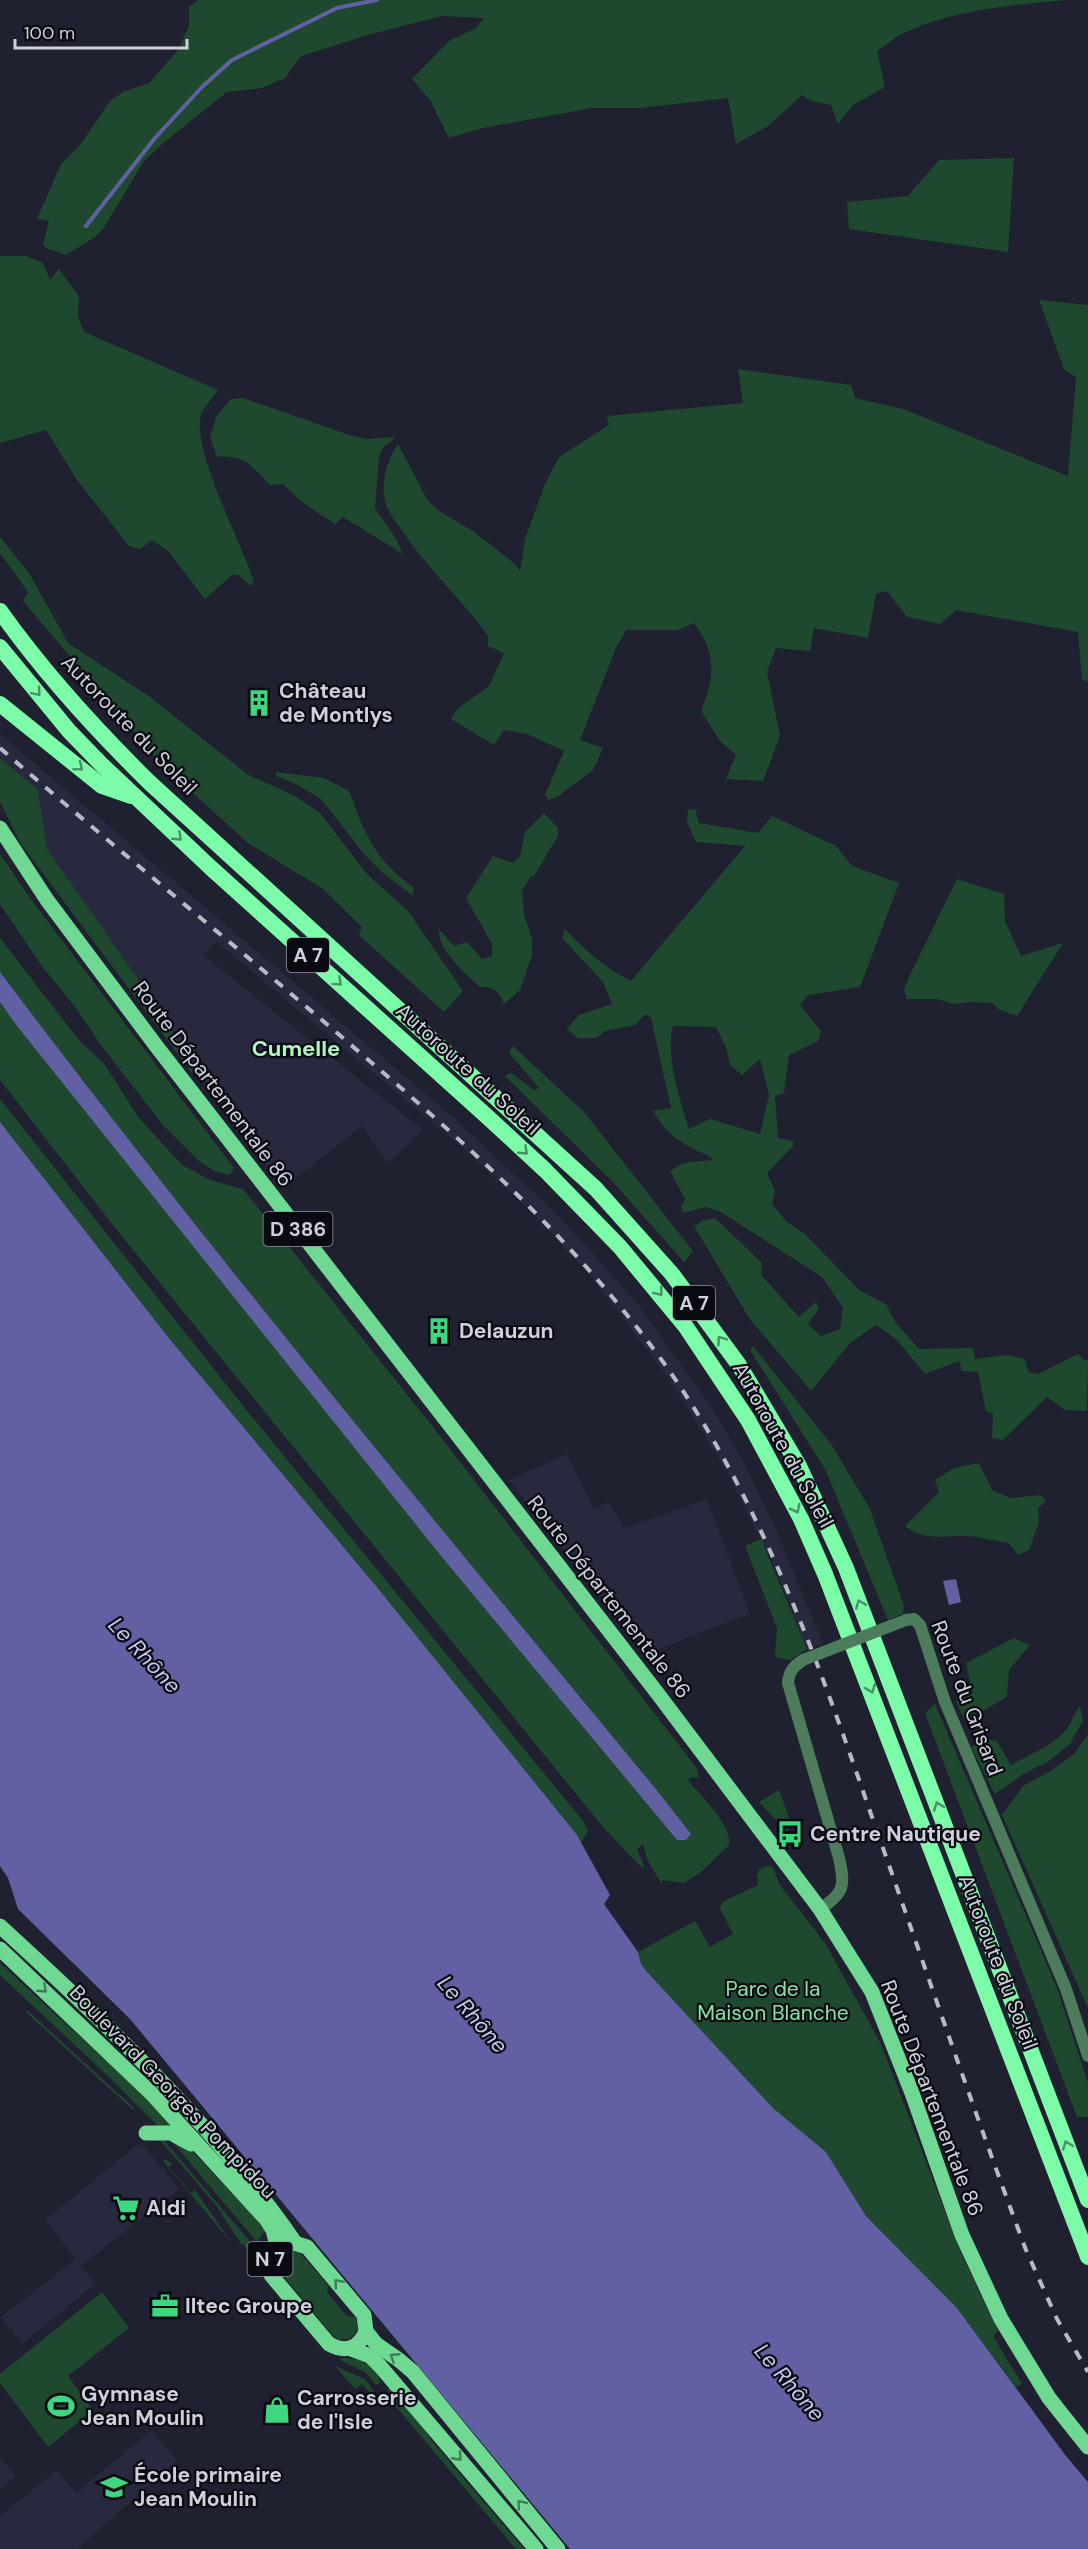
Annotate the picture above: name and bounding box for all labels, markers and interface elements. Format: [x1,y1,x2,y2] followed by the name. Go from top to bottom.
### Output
[15,12,188,50] scale bar
[24,21,75,45] text: 100 m
[55,649,203,801] street label: Autoroute du Soleil
[279,677,393,729] place label: Château de Montlys
[29,686,40,697] one-way arrow
[244,688,274,718] building icon: Château de Montlys
[72,760,83,771] one-way arrow
[171,830,182,841] one-way arrow
[287,938,329,972] road number: A 7
[126,975,300,1193] street label: Route Départementale 86
[331,975,342,986] one-way arrow
[390,997,546,1141] street label: Autoroute du Soleil
[252,1034,340,1063] district label: Cumelle
[517,1143,528,1154] one-way arrow
[264,1212,332,1246] road number: D 386
[651,1285,662,1296] one-way arrow
[673,1286,715,1320] road number: A 7
[424,1316,454,1346] building icon: Delauzun
[459,1317,554,1345] place label: Delauzun
[717,1335,728,1346] one-way arrow
[726,1357,840,1533] street label: Autoroute du Soleil
[521,1490,697,1704] street label: Route Départementale 86
[789,1503,801,1514] one-way arrow
[855,1599,868,1610] one-way arrow
[102,1611,187,1700] water label: Le Rhône
[925,1617,1009,1779] street label: Route du Grisard
[864,1683,876,1694] one-way arrow
[933,1801,946,1812] one-way arrow
[775,1819,805,1849] bus stop icon: Centre Nautique
[810,1820,981,1848] place label: Centre Nautique
[952,1871,1044,2053] street label: Autoroute du Soleil
[431,1969,514,2059] water label: Le Rhône
[697,1975,849,2027] park label: Parc de la Maison Blanche
[874,1976,990,2220] street label: Route Départementale 86
[63,1979,283,2205] street label: Boulevard Georges Pompidou
[36,1982,47,1993] one-way arrow
[1062,2140,1074,2151] one-way arrow
[111,2193,141,2223] supermarket icon: Aldi
[146,2194,186,2222] place label: Aldi
[248,2242,292,2276] road number: N 7
[334,2279,345,2290] one-way arrow
[150,2291,180,2321] office icon: Iltec Groupe
[185,2292,312,2320] place label: Iltec Groupe
[748,2337,831,2427] water label: Le Rhône
[389,2353,400,2364] one-way arrow
[81,2380,204,2432] place label: Gymnase Jean Moulin
[297,2384,417,2436] place label: Carrosserie de l'Isle
[46,2391,76,2421] sports icon: Gymnase Jean Moulin
[262,2395,292,2425] shop icon: Carrosserie de l'Isle
[451,2449,462,2460] one-way arrow
[134,2461,282,2513] place label: École primaire Jean Moulin
[99,2472,129,2502] school or university icon: École primaire Jean Moulin
[517,2500,528,2511] one-way arrow

